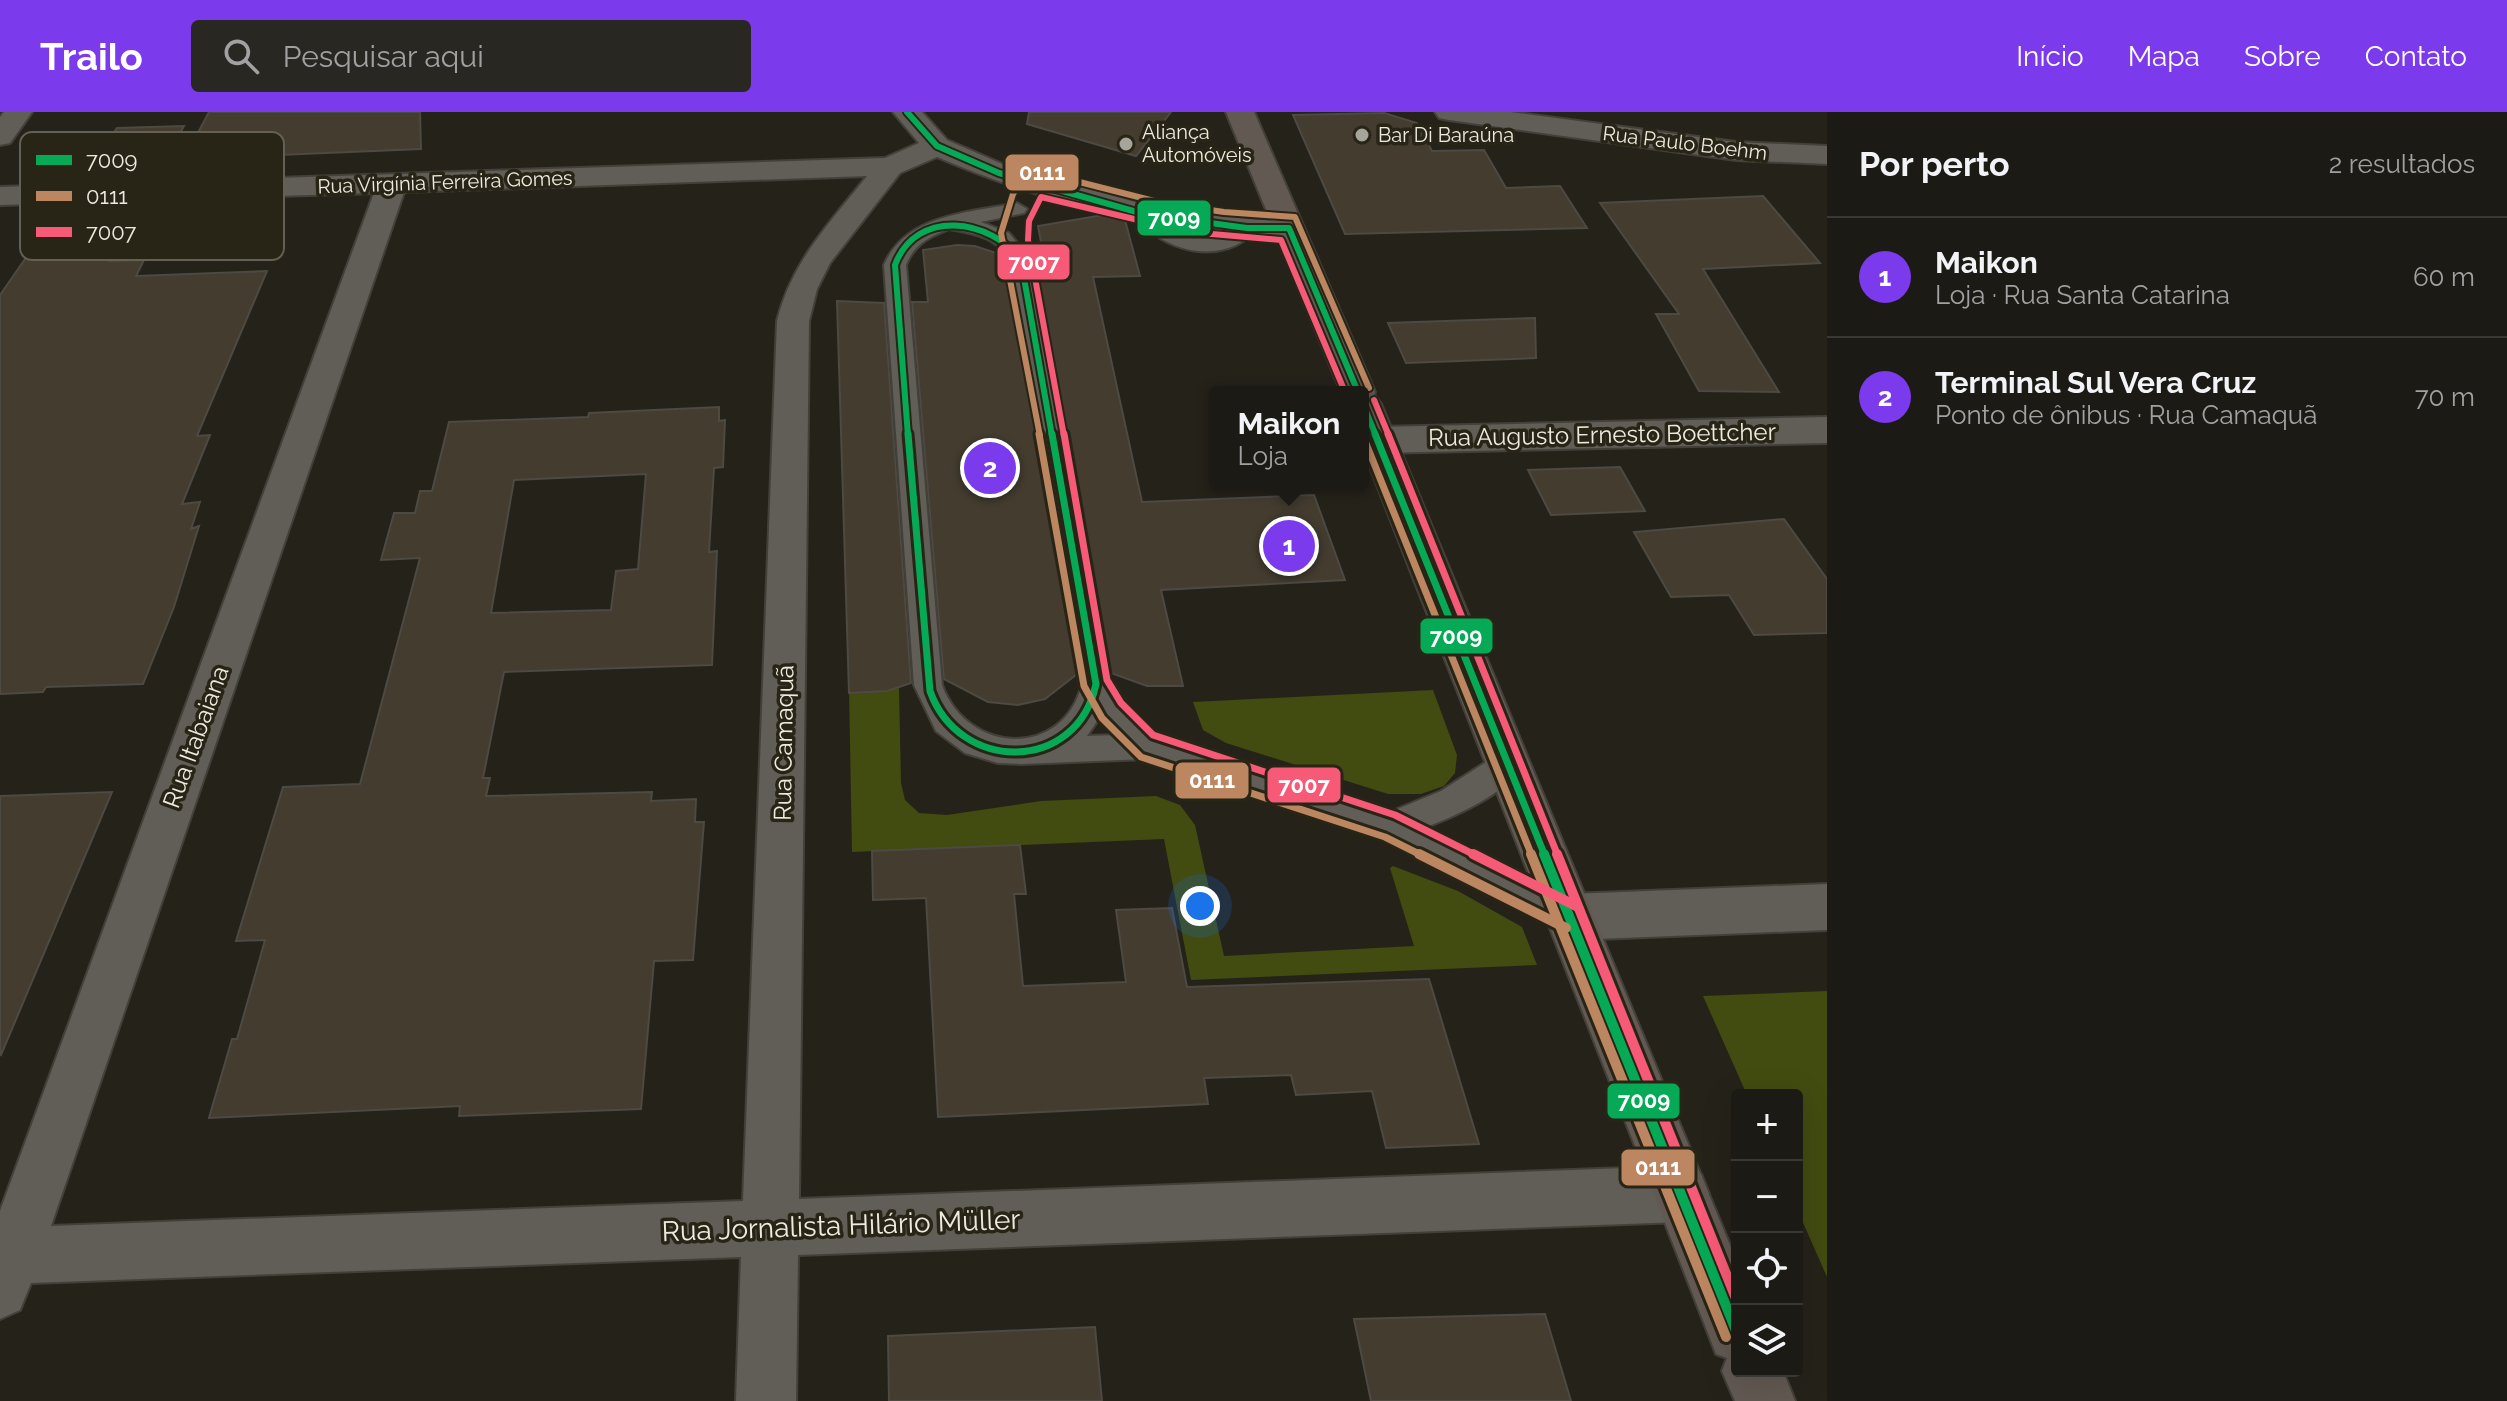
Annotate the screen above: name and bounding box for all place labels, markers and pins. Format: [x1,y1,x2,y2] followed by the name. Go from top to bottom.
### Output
[1142,120,1252,167] place label: Aliança Automóveis
[1378,123,1514,147] place label: Bar Di Baraúna
[1353,126,1371,144] marker: Bar Di Baraúna
[1117,135,1135,153] marker: Aliança Automóveis
[964,438,1016,498] pin: 2
[1263,516,1315,576] pin: 1

